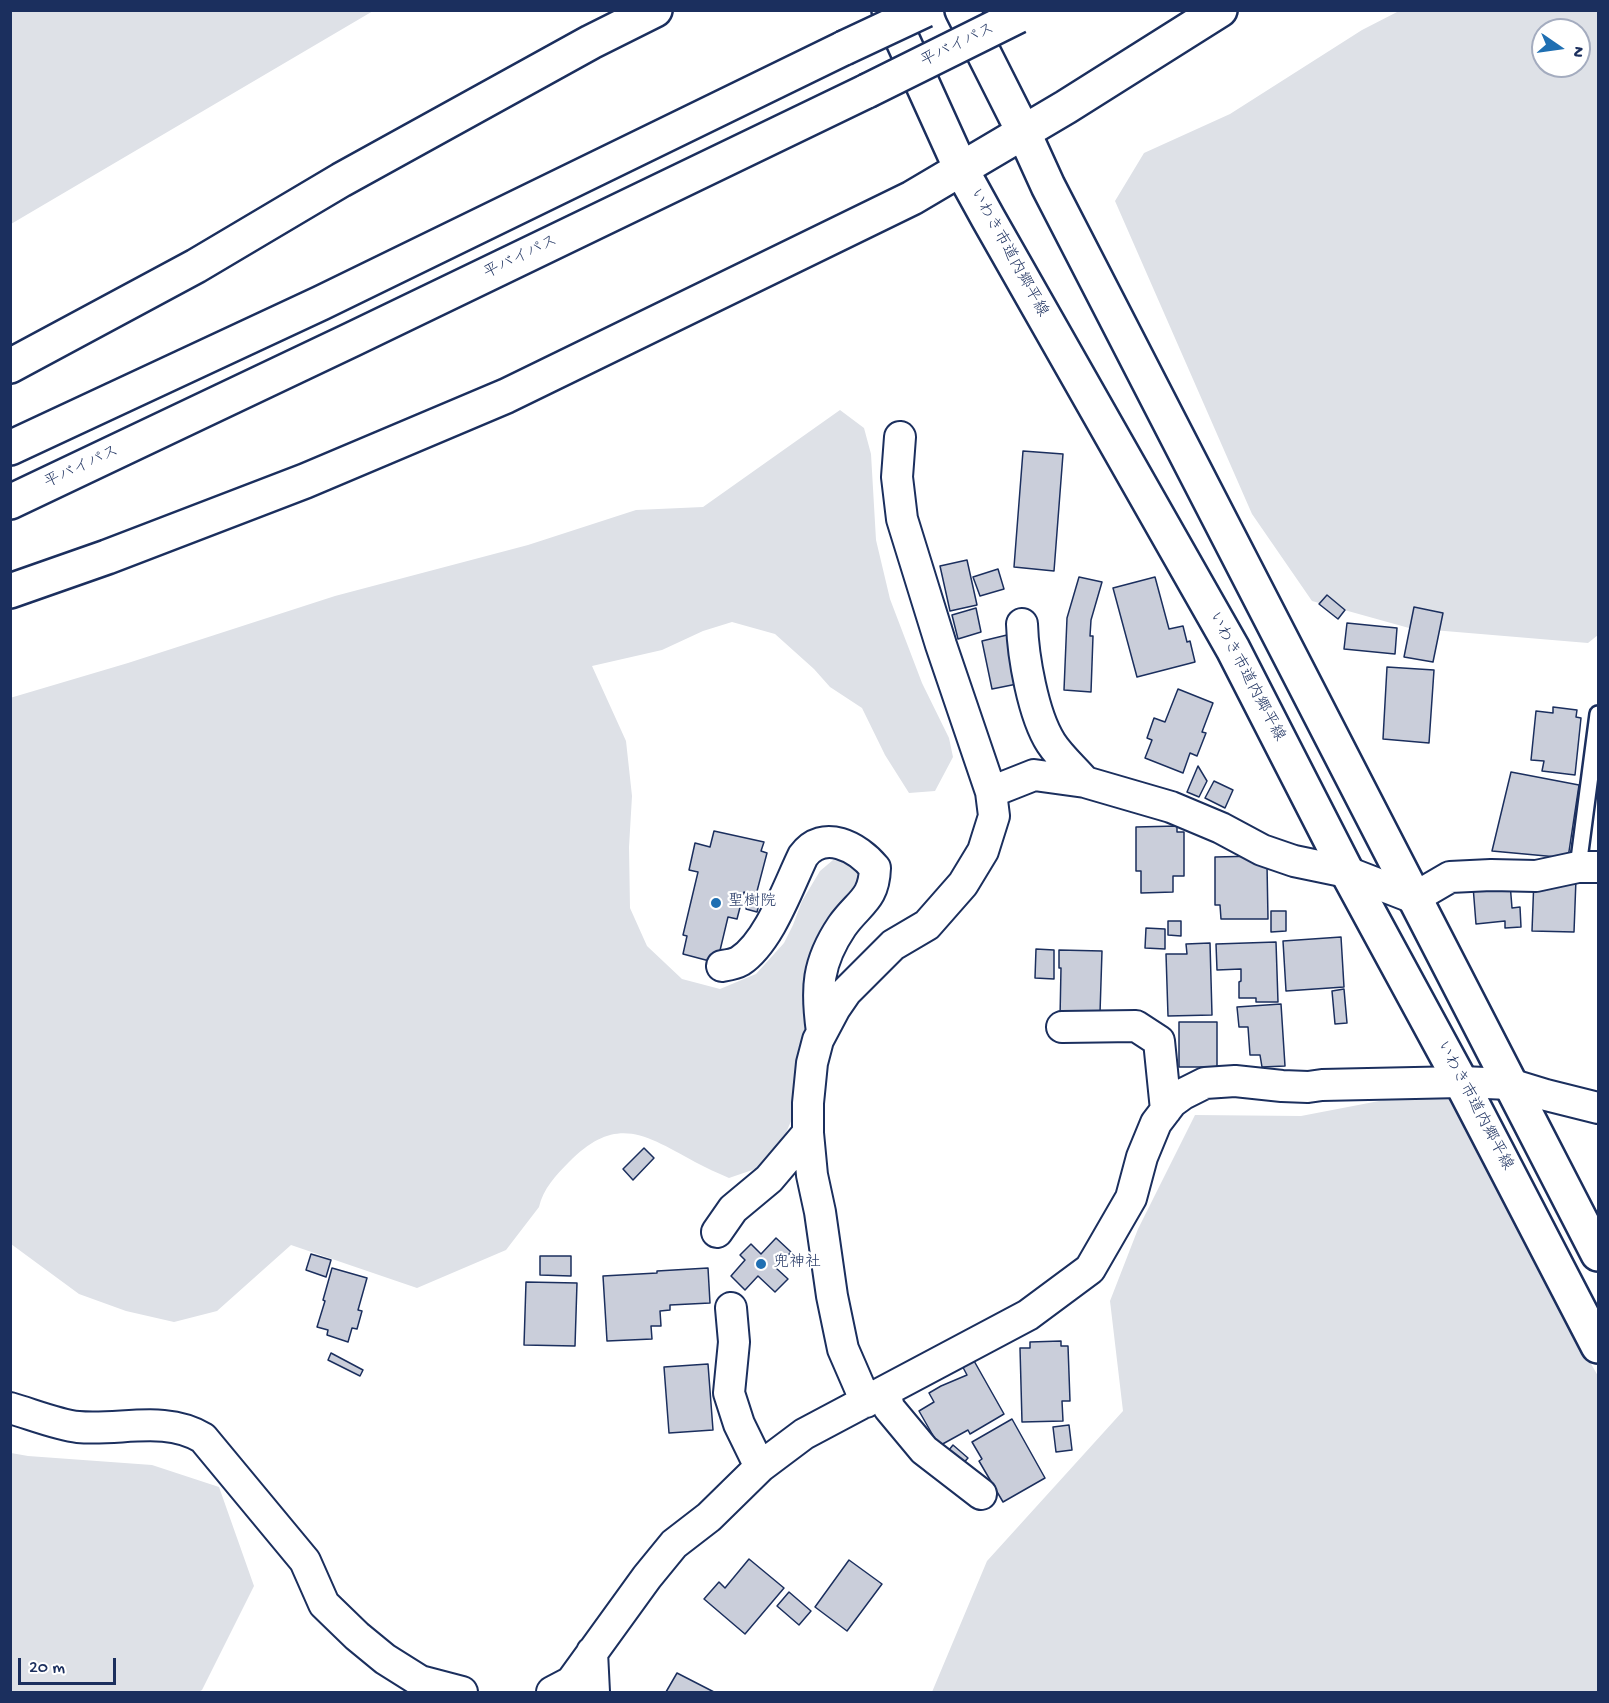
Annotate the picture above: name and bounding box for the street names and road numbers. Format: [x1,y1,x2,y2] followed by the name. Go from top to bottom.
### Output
[918,20,998,72] street label: 平バイパス
[965,185,1051,321] street label: いわき市道内郷平線
[481,232,561,284] street label: 平バイパス
[42,442,122,494] street label: 平バイパス
[1204,609,1288,745] street label: いわき市道内郷平線
[1432,1038,1516,1174] street label: いわき市道内郷平線

